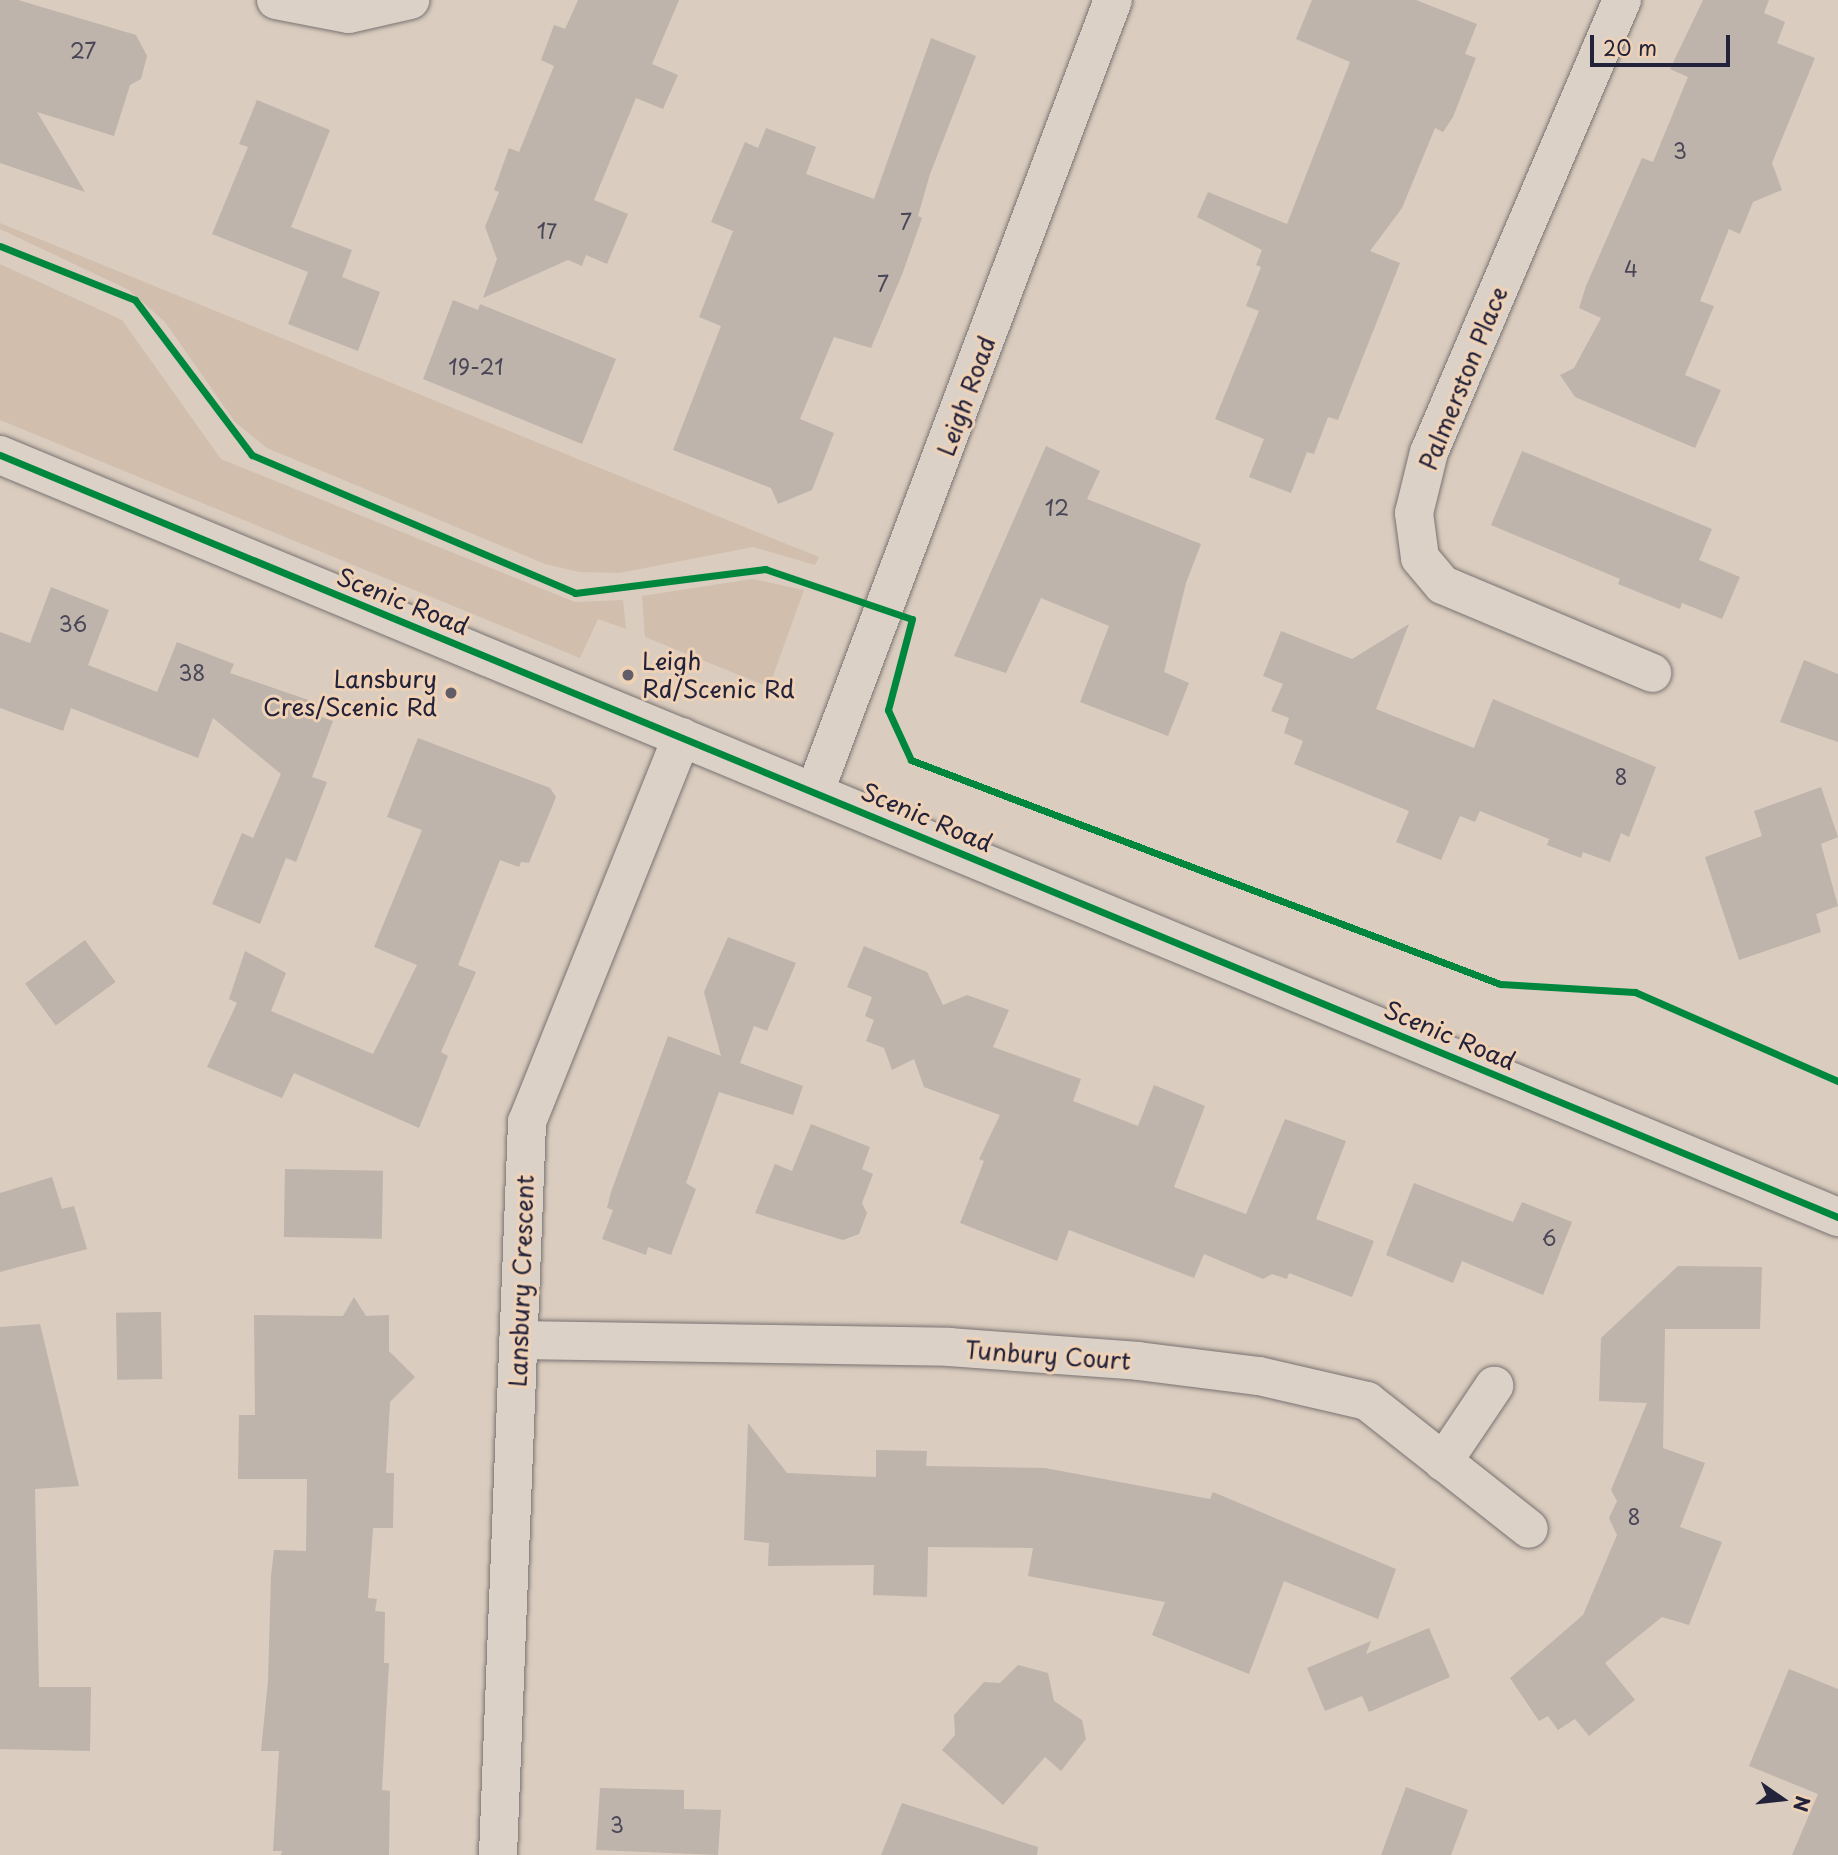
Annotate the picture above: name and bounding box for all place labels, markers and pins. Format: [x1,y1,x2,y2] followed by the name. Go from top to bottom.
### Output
[642,647,794,703] place label: Leigh Rd/Scenic Rd
[264,665,437,721] place label: Lansbury Cres/Scenic Rd
[620,667,636,683] marker: Leigh Rd/Scenic Rd
[443,685,459,701] marker: Lansbury Cres/Scenic Rd

